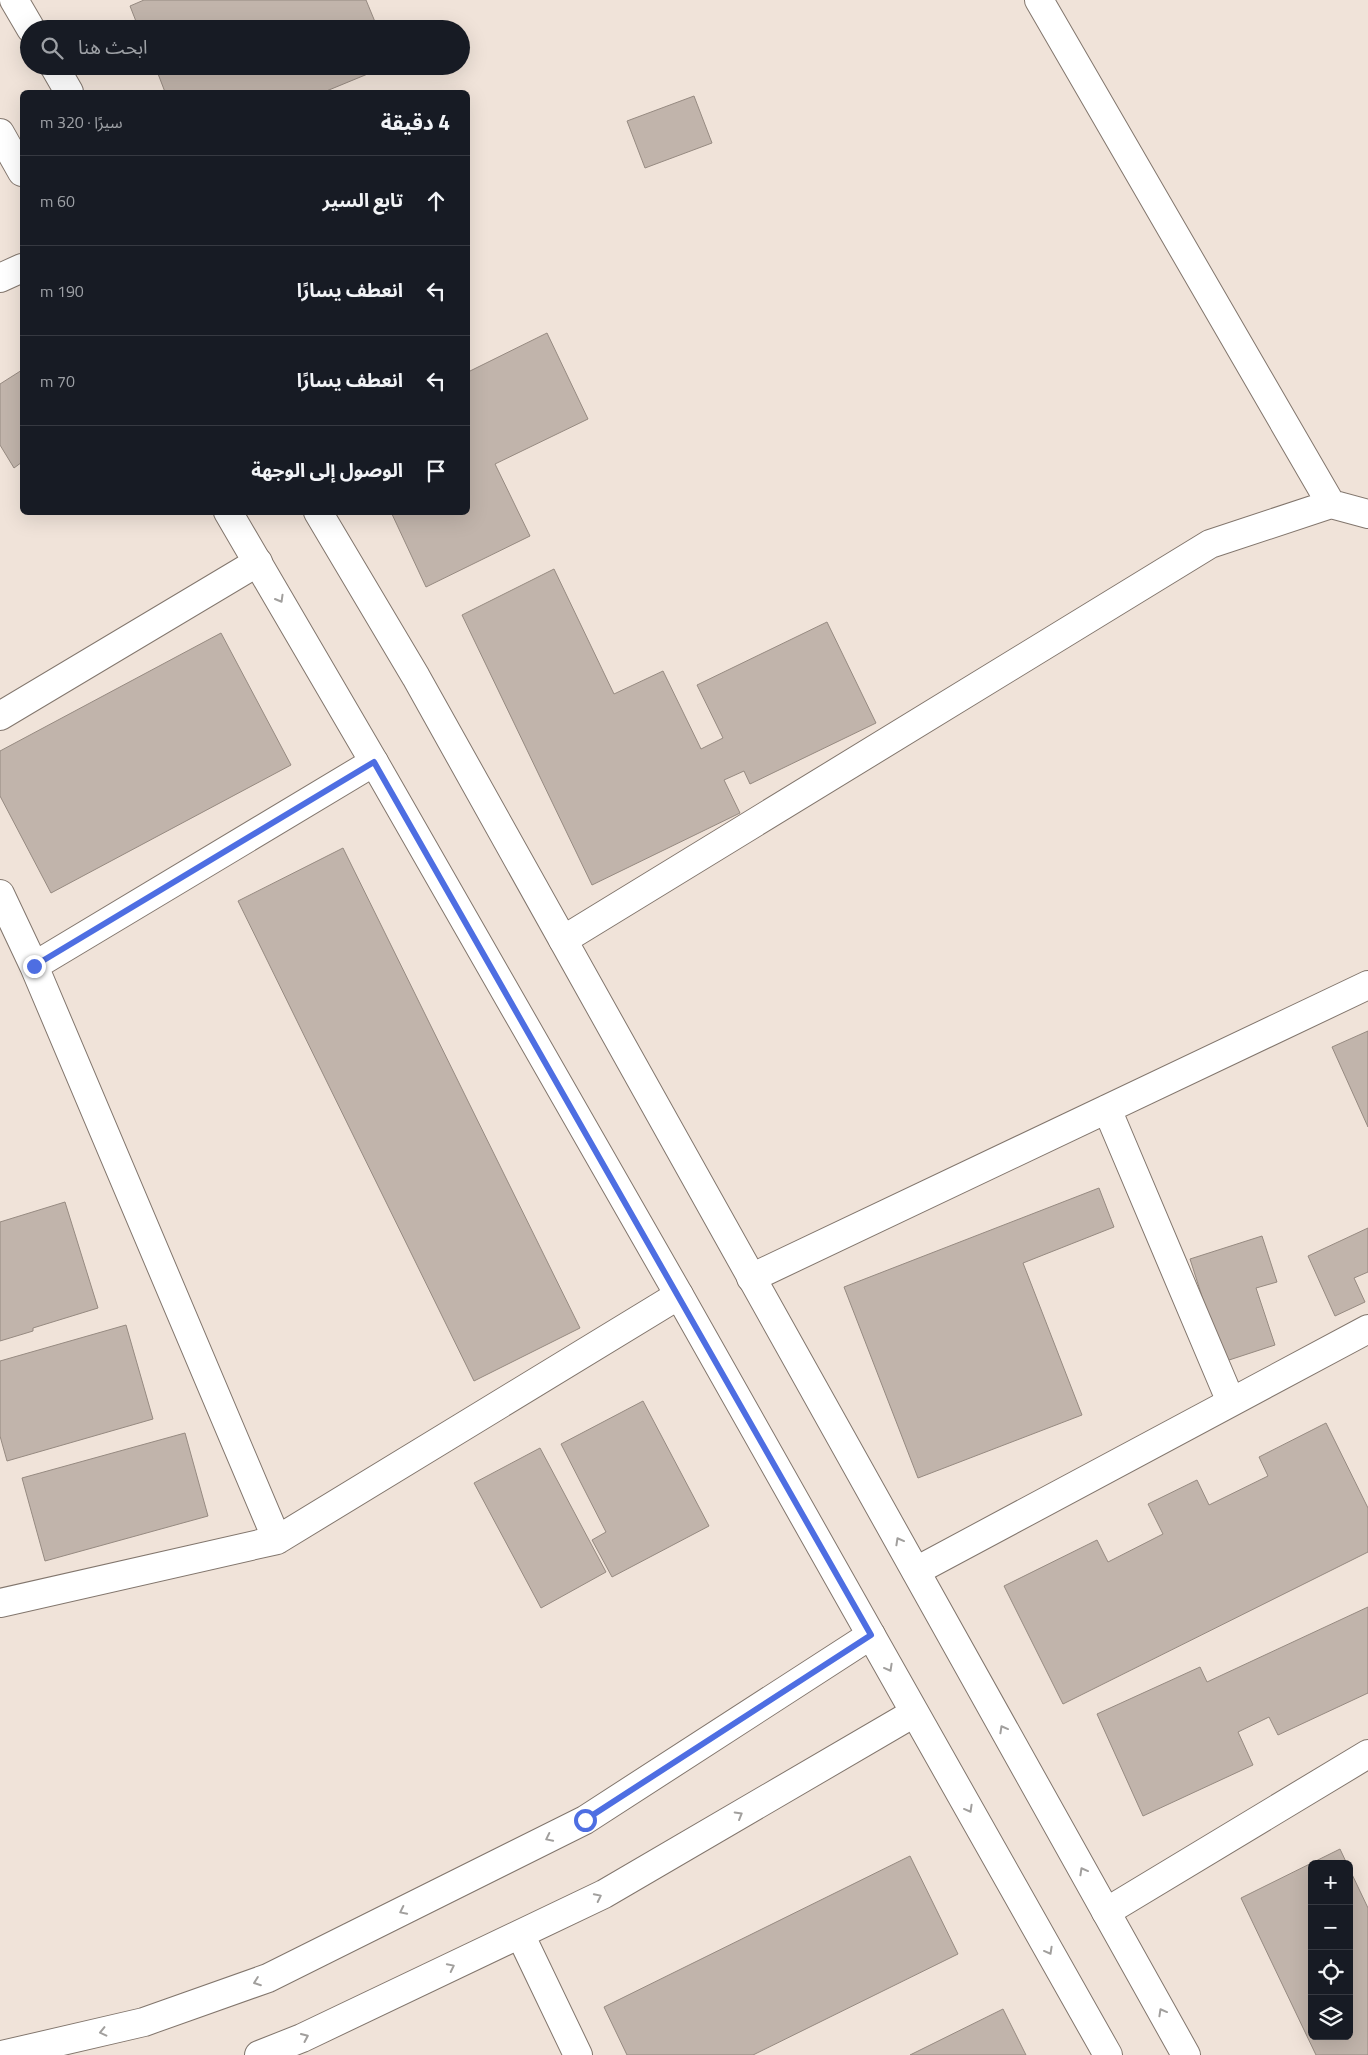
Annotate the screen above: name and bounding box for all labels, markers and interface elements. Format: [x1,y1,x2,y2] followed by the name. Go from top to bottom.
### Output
[20,20,470,75] search box
[78,32,148,61] text: ابحث هنا
[38,34,66,62] icon: search
[381,106,450,138] text: 4 دقيقة
[40,110,123,134] text: سيرًا · 320 m
[323,185,403,214] text: تابع السير
[422,187,450,215] icon: ahead
[40,189,75,213] text: 60 m
[297,275,403,304] text: انعطف يسارًا
[422,277,450,305] icon: left
[40,279,84,303] text: 190 m
[297,365,403,394] text: انعطف يسارًا
[422,367,450,395] icon: left
[40,369,75,393] text: 70 m
[251,455,403,484] text: الوصول إلى الوجهة
[422,457,450,485] icon: arrive
[273,594,283,603] one-way arrow
[23,955,46,978] route end
[895,1537,905,1546] one-way arrow
[883,1662,893,1671] one-way arrow
[1000,1725,1010,1734] one-way arrow
[963,1804,973,1813] one-way arrow
[574,1809,597,1832] route start
[733,1812,742,1822] one-way arrow
[545,1832,554,1842] one-way arrow
[1308,1860,1353,2040] map controls
[1308,1860,1353,1905] button: +
[1079,1867,1089,1876] one-way arrow
[593,1893,602,1903] one-way arrow
[399,1905,408,1915] one-way arrow
[1308,1905,1353,1950] button: −
[1042,1945,1052,1954] one-way arrow
[1308,1950,1353,1995] button: locate
[446,1962,455,1973] one-way arrow
[254,1976,262,1986] one-way arrow
[1308,1995,1353,2040] button: layers
[1158,2009,1168,2018] one-way arrow
[98,2026,107,2037] one-way arrow
[300,2032,309,2043] one-way arrow

